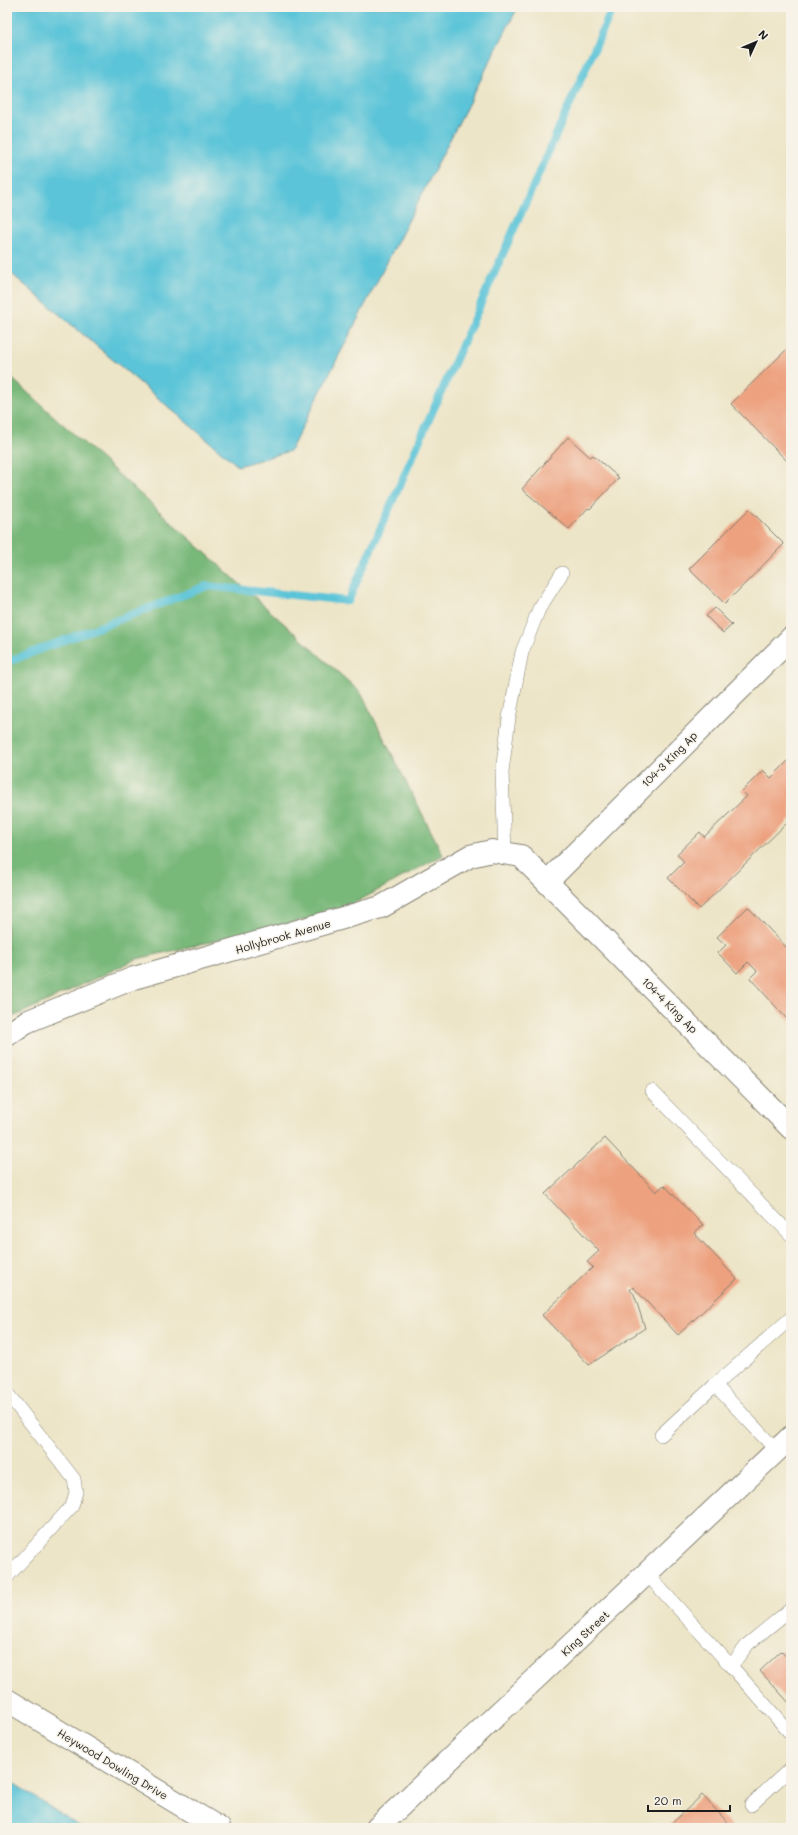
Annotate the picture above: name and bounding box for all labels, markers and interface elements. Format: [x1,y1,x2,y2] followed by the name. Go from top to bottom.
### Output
[736,22,776,62] north arrow
[755,26,772,43] text: N
[638,728,700,790] street label: 104-3 King Ap
[234,915,333,957] street label: Hollybrook Avenue
[639,974,701,1036] street label: 104-4 King Ap
[558,1607,613,1659] street label: King Street
[55,1725,171,1803] street label: Heywood Dowling Drive
[648,1787,730,1813] scale bar
[654,1792,682,1808] text: 20 m

